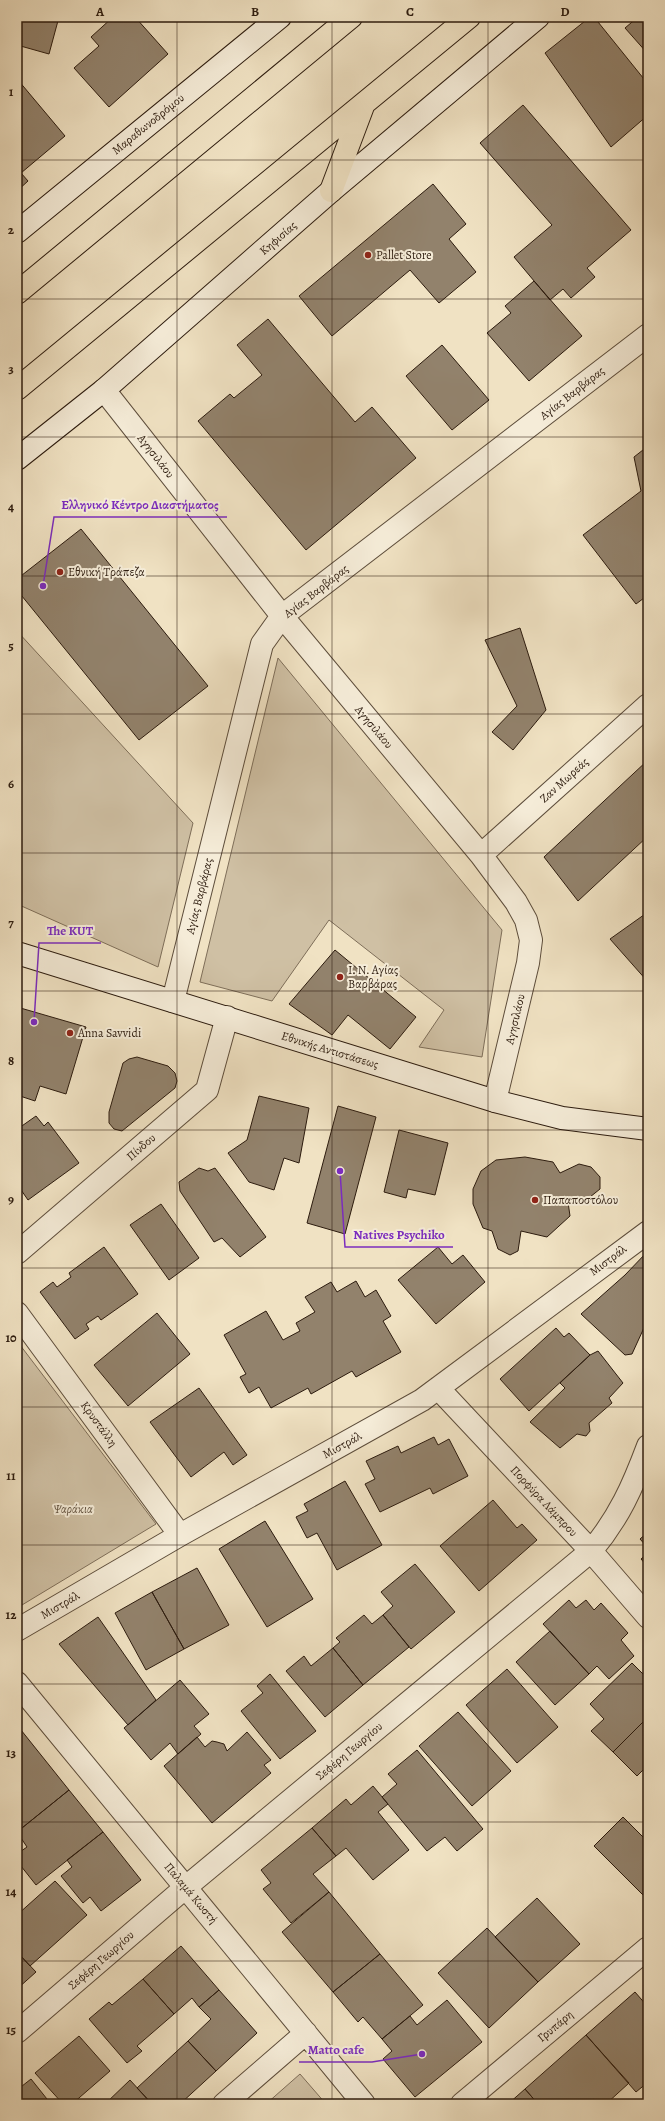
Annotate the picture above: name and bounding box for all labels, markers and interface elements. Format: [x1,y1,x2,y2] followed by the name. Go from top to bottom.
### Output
[95,3,105,20] text: A
[251,3,259,20] text: B
[406,3,414,20] text: C
[560,3,570,20] text: D
[9,83,14,100] text: 1
[108,90,188,158] street label: Μαραθωνοδρόμου
[256,217,300,259] street label: Κηφισίας
[8,221,15,238] text: 2
[376,247,432,263] place label: Pallet Store
[363,250,373,260] marker: Pallet Store
[8,360,14,377] text: 3
[536,363,608,424] street label: Αγίας Βαρβάρας
[133,430,178,481] street label: Αγησιλάου
[54,492,227,517] callout: Ελληνικό Κέντρο Διαστήματος
[61,496,219,513] text: Ελληνικό Κέντρο Διαστήματος
[8,498,14,515] text: 4
[280,561,352,622] street label: Αγίας Βαρβάρας
[68,564,145,580] place label: Εθνική Τράπεζα
[55,567,65,577] marker: Εθνική Τράπεζα
[8,637,14,654] text: 5
[351,701,397,752] street label: Αγησιλάου
[536,754,592,806] street label: Ζαν Μωρεάς
[8,775,14,792] text: 6
[182,856,216,937] street label: Αγίας Βαρβάρας
[8,914,14,931] text: 7
[39,918,101,943] callout: The KUT
[47,922,94,939] text: The KUT
[348,962,398,992] place label: Ι. Ν. Αγίας Βαρβάρας
[335,972,345,982] marker: Ι. Ν. Αγίας Βαρβάρας
[501,992,529,1047] street label: Αγησιλάου
[77,1025,141,1041] place label: Anna Savvidi
[65,1028,75,1038] marker: Anna Savvidi
[279,1028,381,1072] street label: Εθνικής Αντιστάσεως
[8,1052,14,1069] text: 8
[123,1130,159,1164] street label: Πίνδου
[8,1191,14,1208] text: 9
[543,1192,618,1208] place label: Παπαποστόλου
[530,1195,540,1205] marker: Παπαποστόλου
[345,1222,453,1247] callout: Natives Psychiko
[353,1226,445,1243] text: Natives Psychiko
[586,1240,630,1279] street label: Μιστράλ
[5,1329,17,1346] text: 10
[77,1398,121,1450] street label: Κρυστάλλη
[319,1427,365,1462] street label: Μιστράλ
[507,1462,581,1540] street label: Πορφύρα Λάμπρου
[6,1467,16,1484] text: 11
[53,1501,93,1517] park label: Ψαράκια
[37,1587,83,1623] street label: Μιστράλ
[6,1606,17,1623] text: 12
[312,1718,386,1784] street label: Σεφέρη Γεωργίου
[6,1744,17,1761] text: 13
[161,1859,221,1927] street label: Παλαμά Κωστή
[6,1883,16,1900] text: 14
[65,1927,137,1993] street label: Σεφέρη Γεωργίου
[534,2006,576,2046] street label: Γρυπάρη
[6,2021,17,2038] text: 15
[299,2037,372,2062] callout: Matto cafe
[308,2041,364,2058] text: Matto cafe

